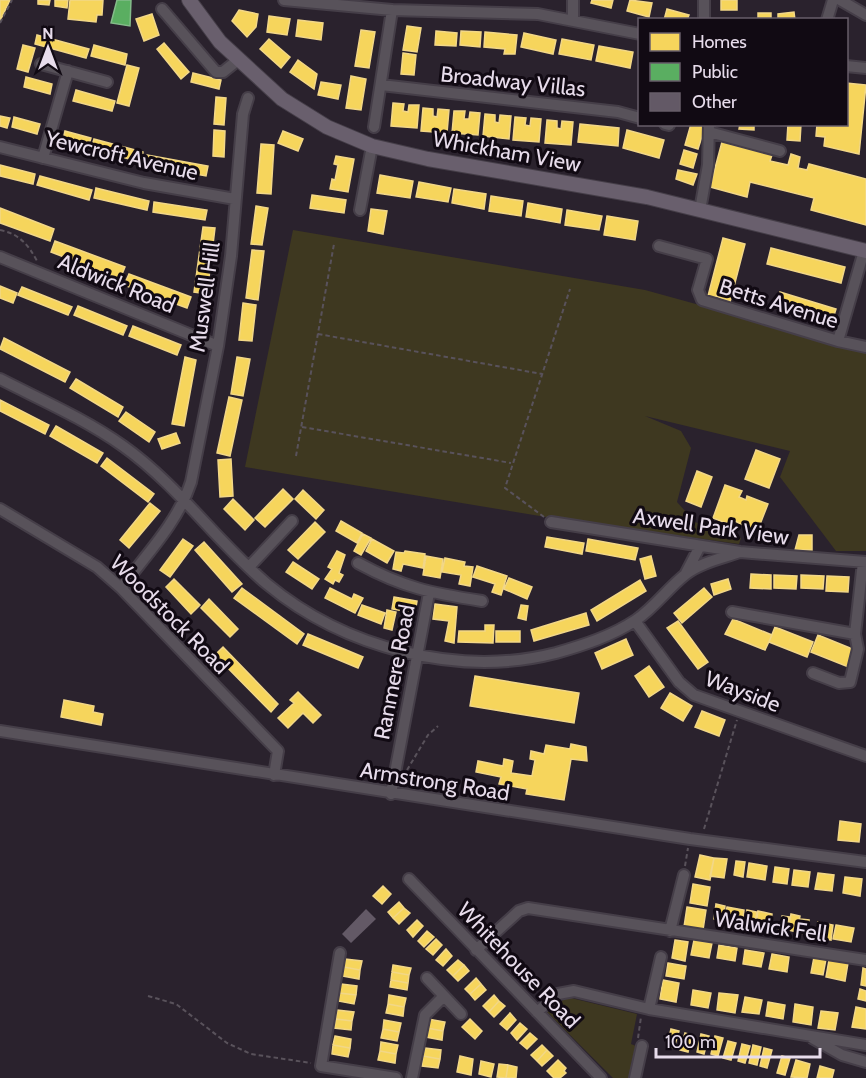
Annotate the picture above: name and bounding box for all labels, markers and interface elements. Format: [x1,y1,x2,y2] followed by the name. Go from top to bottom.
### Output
[18,18,78,78] north arrow
[638,18,848,126] legend
[42,24,54,43] text: N
[692,31,747,53] text: Homes
[439,60,587,103] street label: Broadway Villas
[692,61,738,83] text: Public
[692,91,737,113] text: Other
[42,125,201,186] street label: Yewcroft Avenue
[431,125,583,178] street label: Whickham View
[183,239,226,354] street label: Muswell Hill
[54,248,179,319] street label: Aldwick Road
[716,273,842,334] street label: Betts Avenue
[631,502,791,551] street label: Axwell Park View
[104,549,235,680] street label: Woodstock Road
[368,602,421,742] street label: Ranmere Road
[701,665,784,718] street label: Wayside
[358,756,512,807] street label: Armstrong Road
[452,897,586,1034] street label: Whitehouse Road
[713,905,830,948] street label: Walwick Fell
[656,1021,820,1059] scale bar
[665,1031,716,1053] text: 100 m

